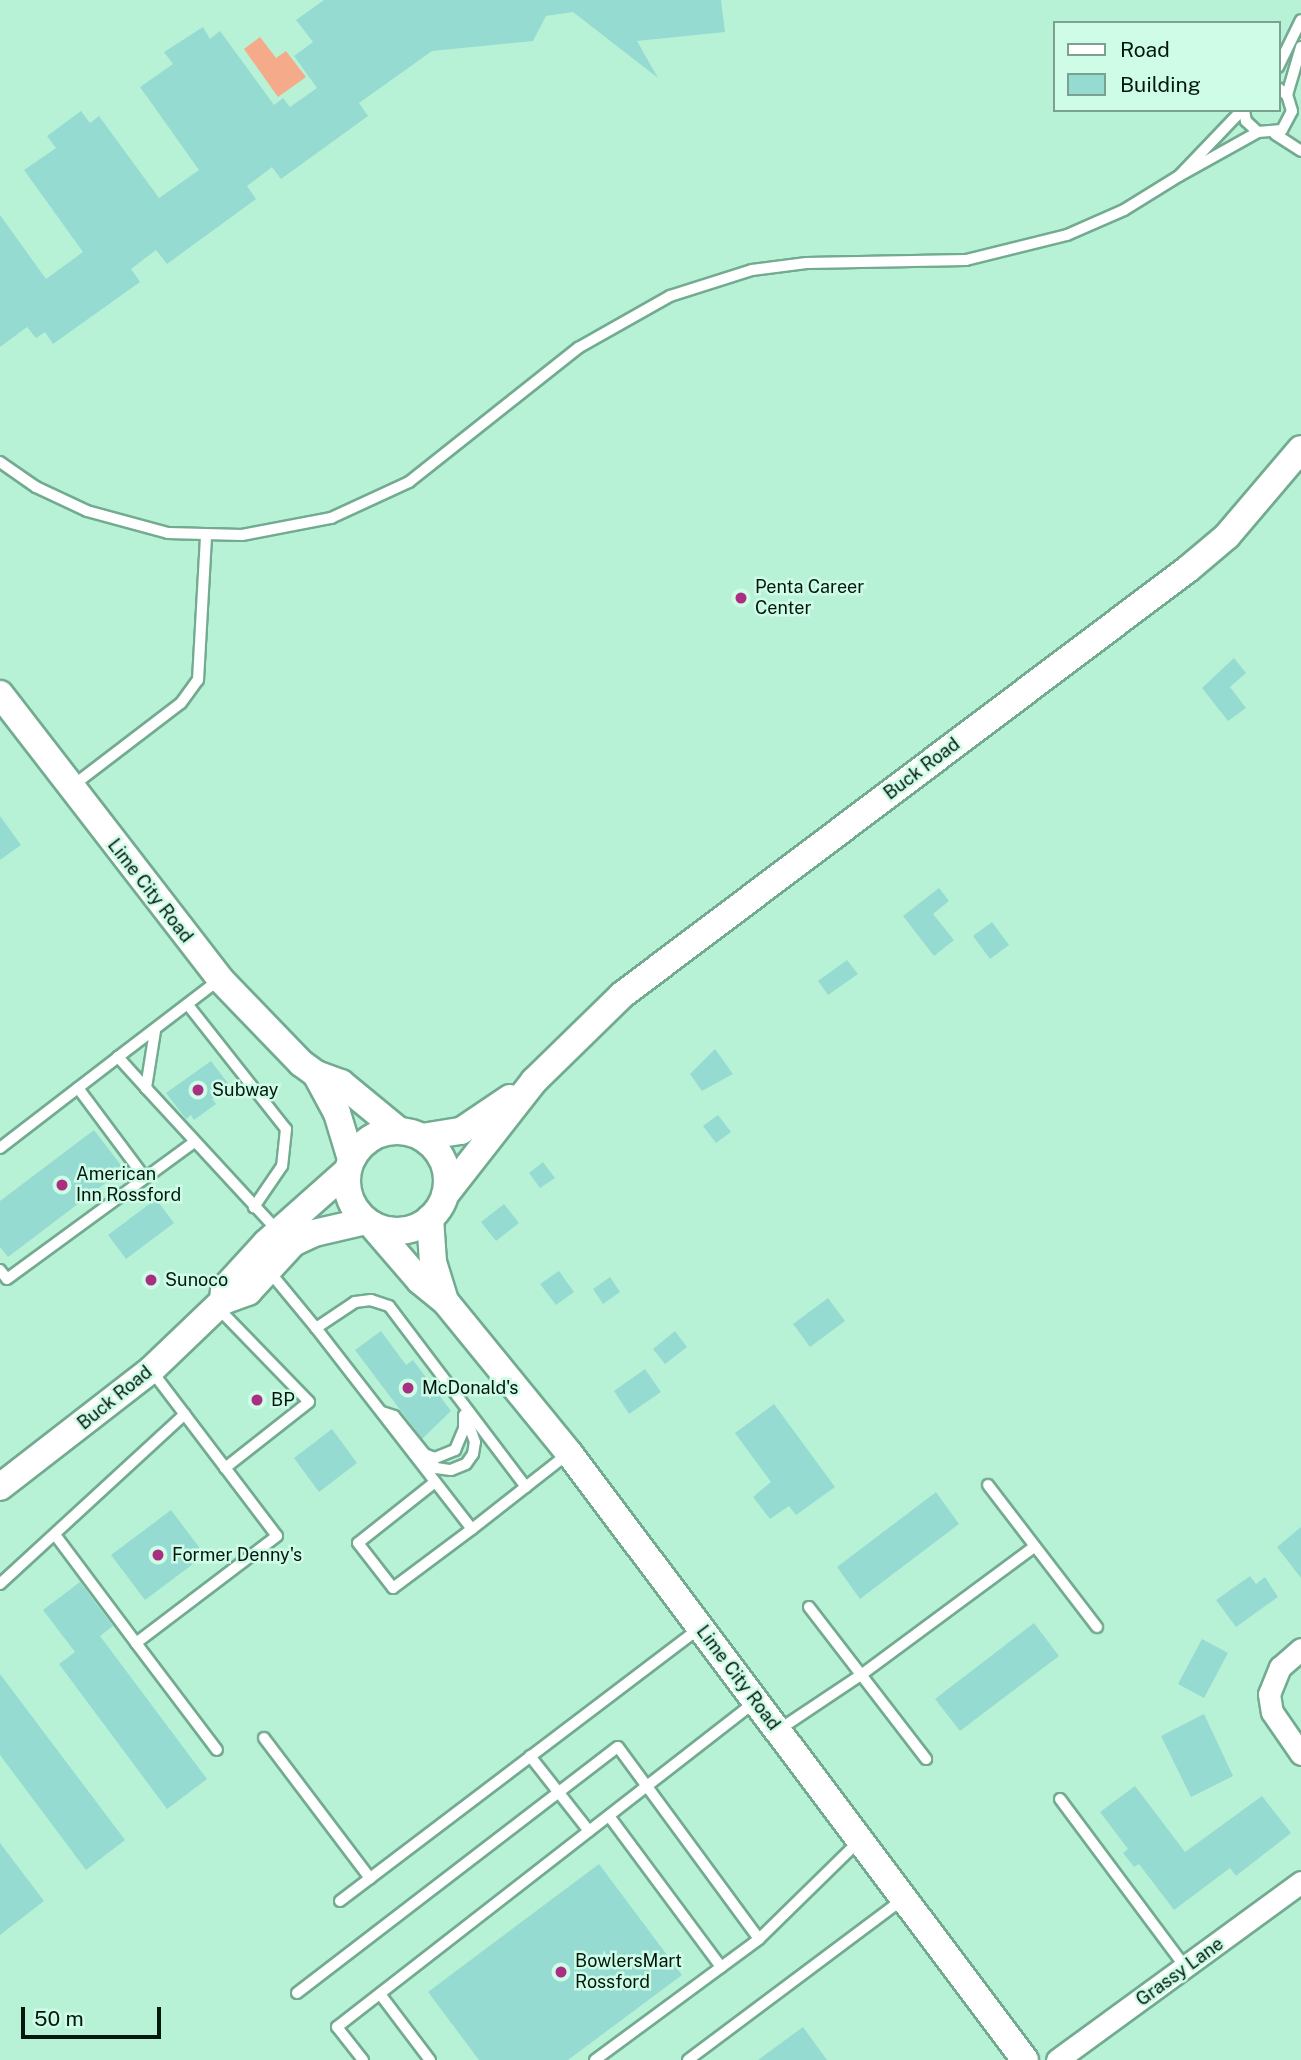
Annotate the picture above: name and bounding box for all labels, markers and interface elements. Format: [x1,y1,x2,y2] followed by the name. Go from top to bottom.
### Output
[1052,21,1280,112] legend
[1120,37,1170,62] text: Road
[1120,72,1201,97] text: Building
[755,577,864,620] place label: Penta Career Center
[733,590,749,606] marker: Penta Career Center
[880,734,964,804] street label: Buck Road
[103,835,197,947] street label: Lime City Road
[212,1079,278,1101] place label: Subway
[190,1082,206,1098] marker: Subway
[76,1164,181,1206] place label: American Inn Rossford
[54,1177,70,1193] marker: American Inn Rossford
[165,1269,228,1291] place label: Sunoco
[143,1272,159,1288] marker: Sunoco
[74,1362,156,1434] street label: Buck Road
[422,1377,518,1399] place label: McDonald's
[400,1380,416,1396] marker: McDonald's
[271,1389,295,1411] place label: BP
[249,1392,265,1408] marker: BP
[172,1544,302,1566] place label: Former Denny's
[150,1547,166,1563] marker: Former Denny's
[692,1621,784,1735] street label: Lime City Road
[1132,1933,1228,2011] street label: Grassy Lane
[575,1951,682,1994] place label: BowlersMart Rossford
[553,1964,569,1980] marker: BowlersMart Rossford
[24,1994,164,2038] scale bar
[34,2006,84,2031] text: 50 m

